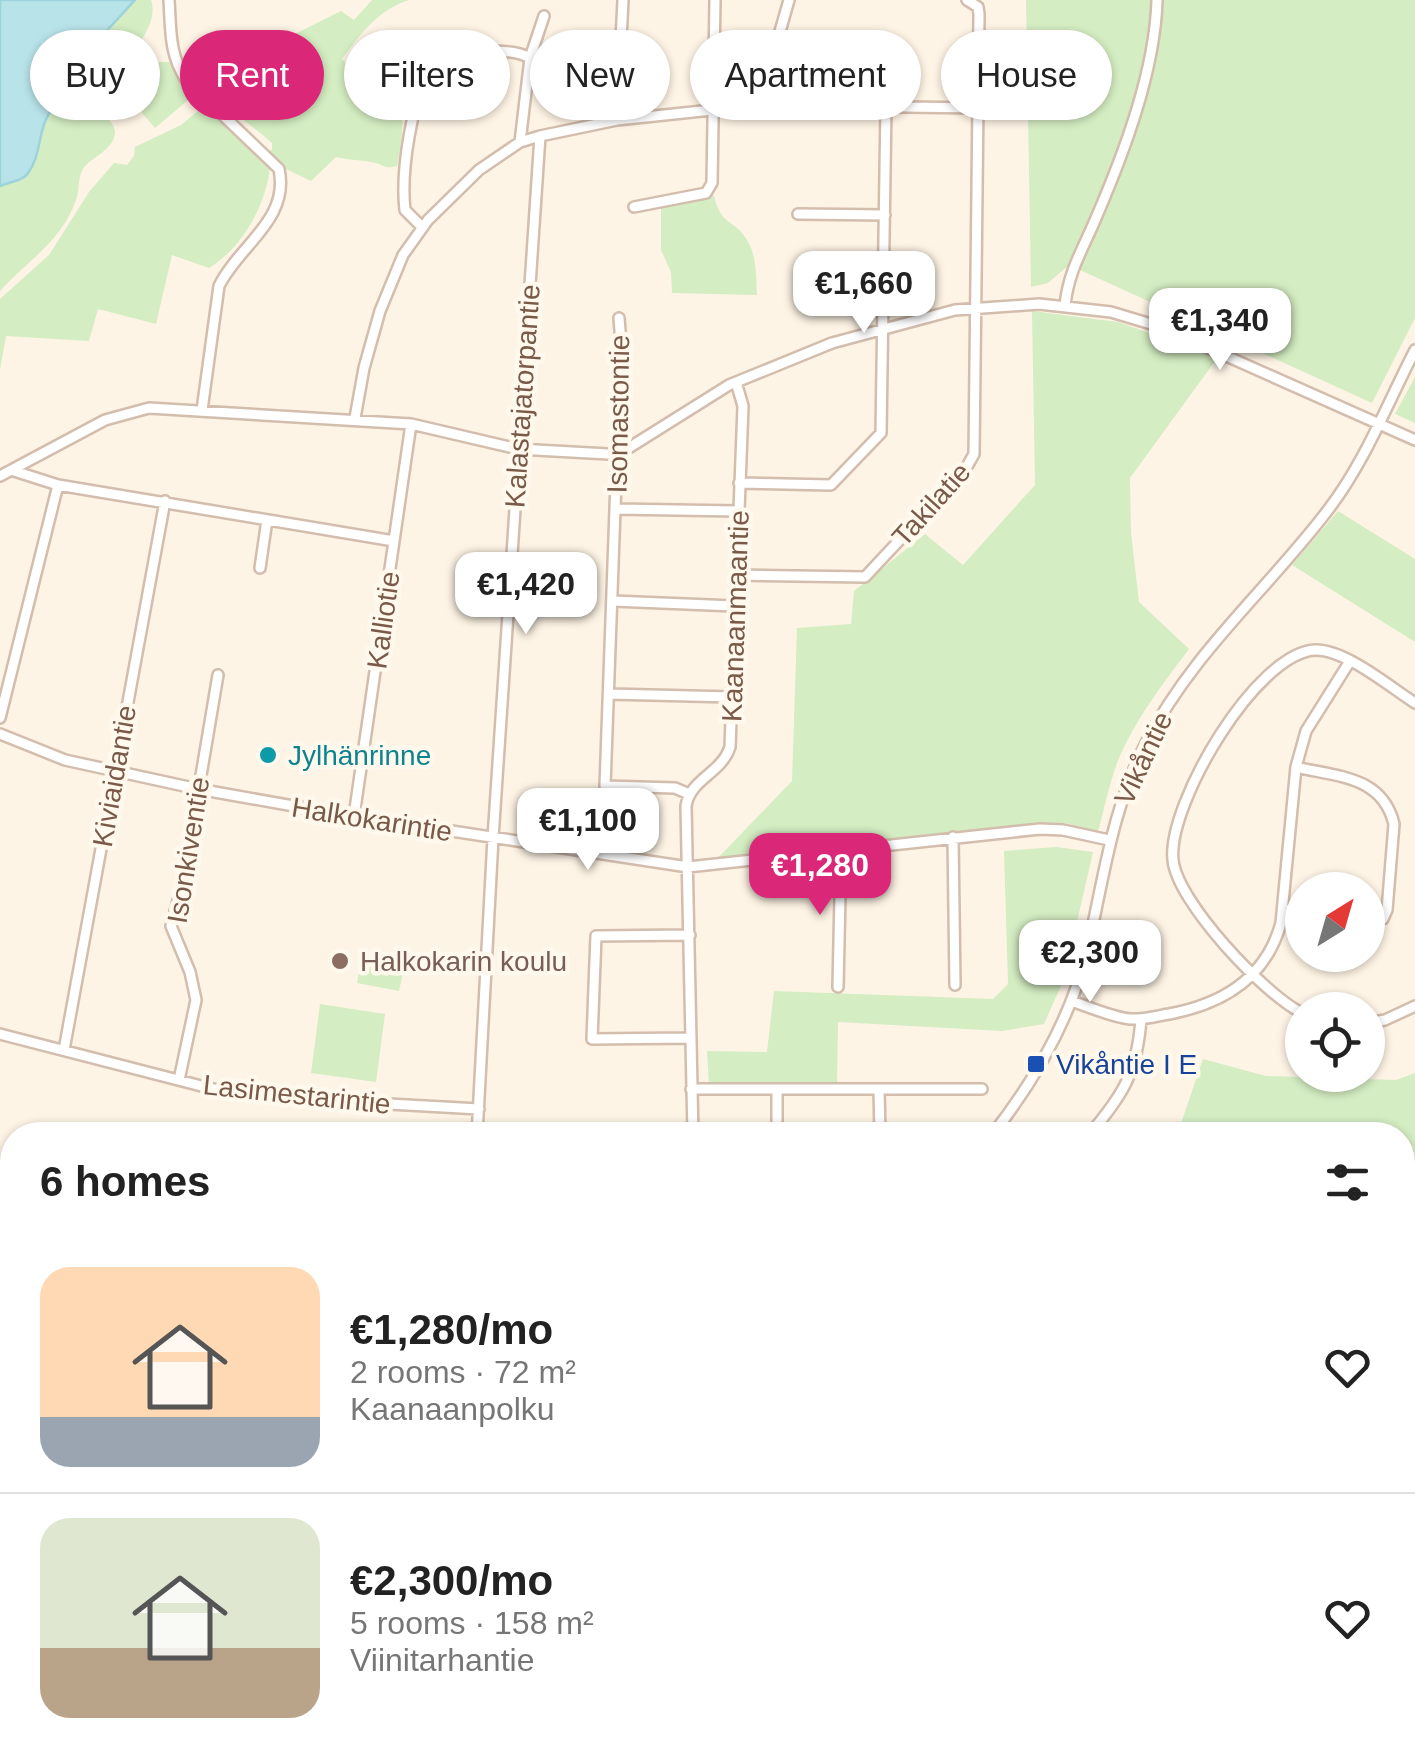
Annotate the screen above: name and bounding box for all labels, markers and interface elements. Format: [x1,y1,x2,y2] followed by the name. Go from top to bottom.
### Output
[30,30,160,120] chip: Buy
[180,30,324,120] chip: Rent
[344,30,510,120] chip: Filters
[530,30,670,120] chip: New
[690,30,921,120] chip: Apartment
[941,30,1112,120] chip: House
[783,251,945,336] pin: €1,660
[815,265,913,301] text: €1,660
[499,283,546,509] street label: Kalastajatorpantie
[1139,288,1301,373] pin: €1,340
[1171,302,1269,338] text: €1,340
[602,334,635,494] street label: Isomastontie
[886,456,977,552] street label: Takilatie
[716,510,755,722] street label: Kaanaanmaantie
[445,552,607,637] pin: €1,420
[477,566,575,602] text: €1,420
[361,569,406,671] street label: Kalliotie
[87,703,142,849] street label: Kiviaidantie
[1108,707,1178,810] street label: Vikåntie
[288,740,431,771] place label: Jylhänrinne
[257,744,279,766] marker: Jylhänrinne
[162,775,215,926] street label: Isonkiventie
[507,788,669,873] pin: €1,100
[290,792,454,847] street label: Halkokarintie
[539,802,637,838] text: €1,100
[739,833,901,918] pin: €1,280
[771,847,869,883] text: €1,280
[1285,872,1385,972] north arrow
[1285,872,1385,1092] map controls
[1009,920,1171,1005] pin: €2,300
[1041,934,1139,970] text: €2,300
[360,946,567,977] place label: Halkokarin koulu
[329,950,351,972] marker: Halkokarin koulu
[1285,992,1385,1092] button: locate
[1056,1049,1197,1080] place label: Vikåntie I E
[1025,1053,1047,1075] marker: Vikåntie I E
[202,1069,392,1120] street label: Lasimestarintie
[1320,1155,1375,1210] icon: filters
[40,1158,210,1205] text: 6 homes
[350,1306,553,1353] text: €1,280/mo
[120,1307,240,1427] icon: home
[1320,1340,1375,1395] icon: heart
[350,1354,576,1390] text: 2 rooms · 72 m²
[350,1391,555,1427] text: Kaanaanpolku
[350,1557,553,1604] text: €2,300/mo
[120,1558,240,1678] icon: home
[1320,1591,1375,1646] icon: heart
[350,1605,594,1641] text: 5 rooms · 158 m²
[350,1642,534,1678] text: Viinitarhantie

